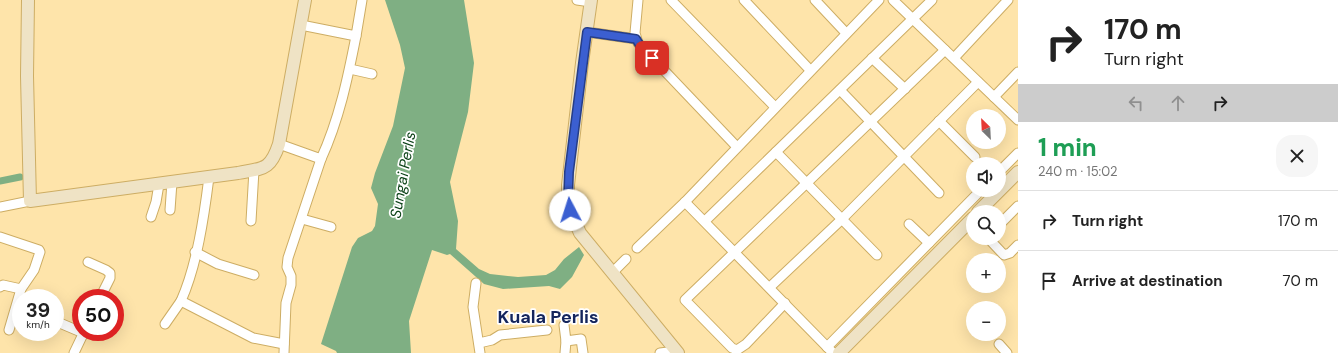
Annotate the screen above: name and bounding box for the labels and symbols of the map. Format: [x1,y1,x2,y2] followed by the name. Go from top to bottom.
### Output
[635,41,669,75] pin
[966,109,1006,149] north arrow
[386,130,420,220] water label: Sungai Perlis
[549,189,591,231] position arrow
[72,289,124,341] speed limit sign: 50
[498,305,598,329] district label: Kuala Perlis

